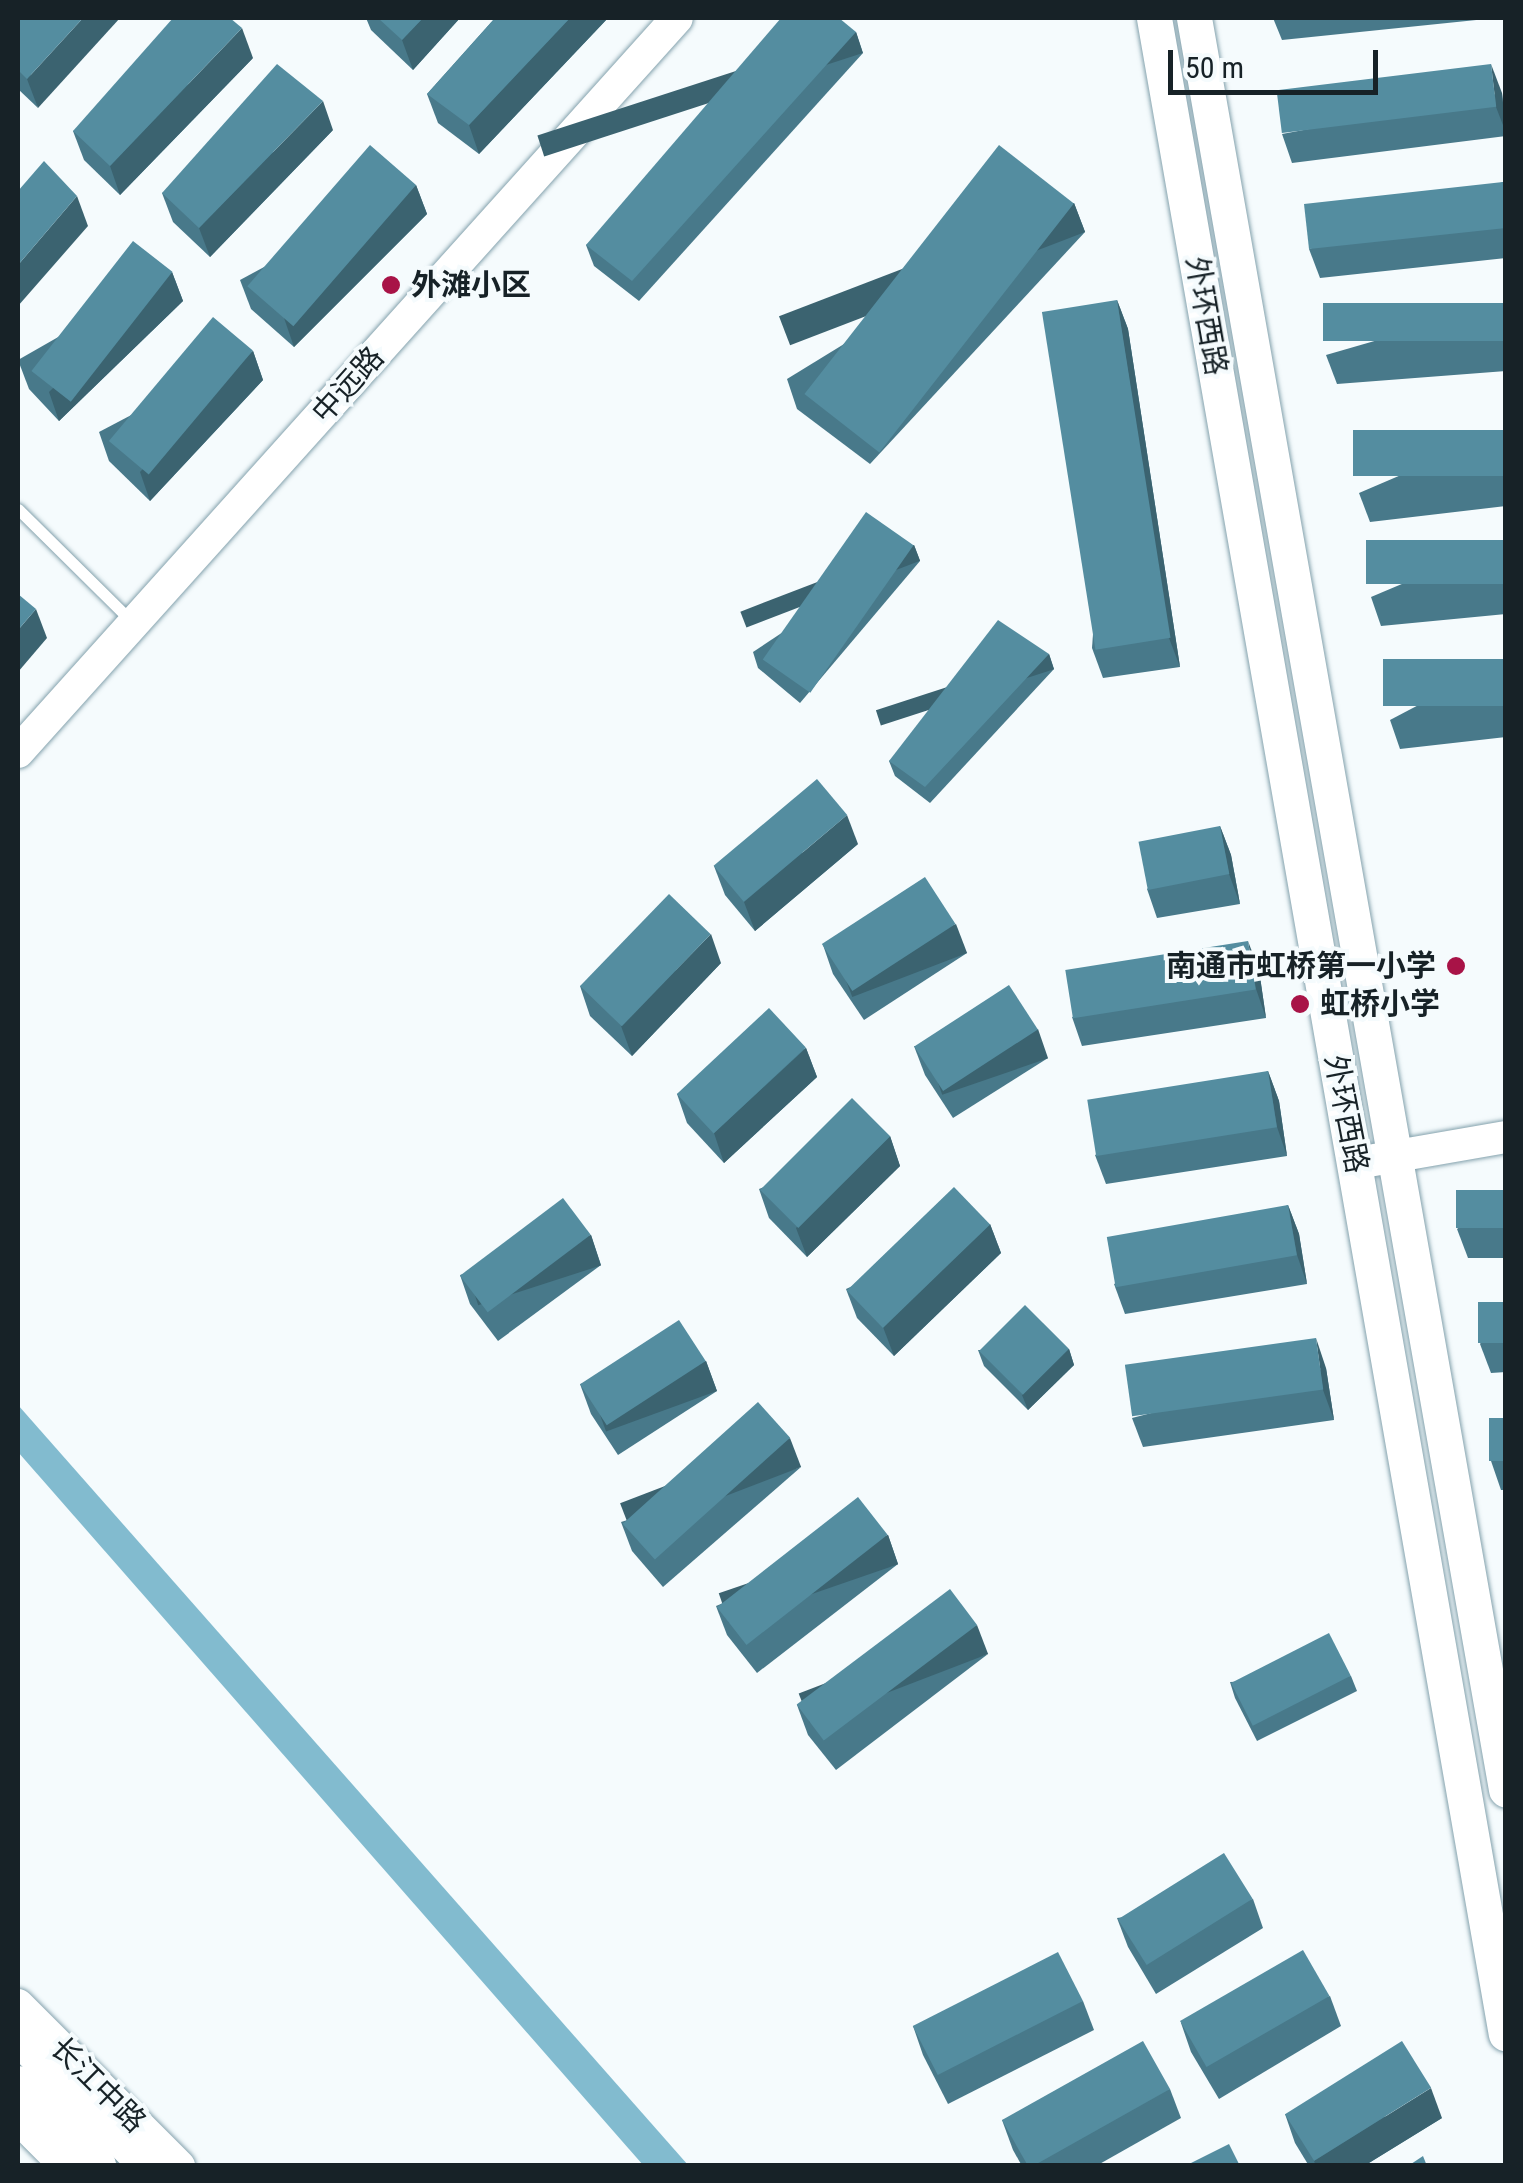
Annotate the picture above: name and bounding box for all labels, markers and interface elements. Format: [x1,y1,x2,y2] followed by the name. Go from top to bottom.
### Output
[1173,30,1383,92] scale bar
[1185,50,1244,85] text: 50 m
[1178,254,1234,378] street label: 外环西路
[411,267,531,303] place label: 外滩小区
[380,274,402,296] marker: 外滩小区
[305,340,391,430] street label: 中远路
[1166,948,1436,984] place label: 南通市虹桥第一小学
[1445,955,1467,977] marker: 南通市虹桥第一小学
[1320,986,1440,1022] place label: 虹桥小学
[1289,993,1311,1015] marker: 虹桥小学
[1317,1052,1375,1176] street label: 外环西路
[43,2030,153,2140] street label: 长江中路

